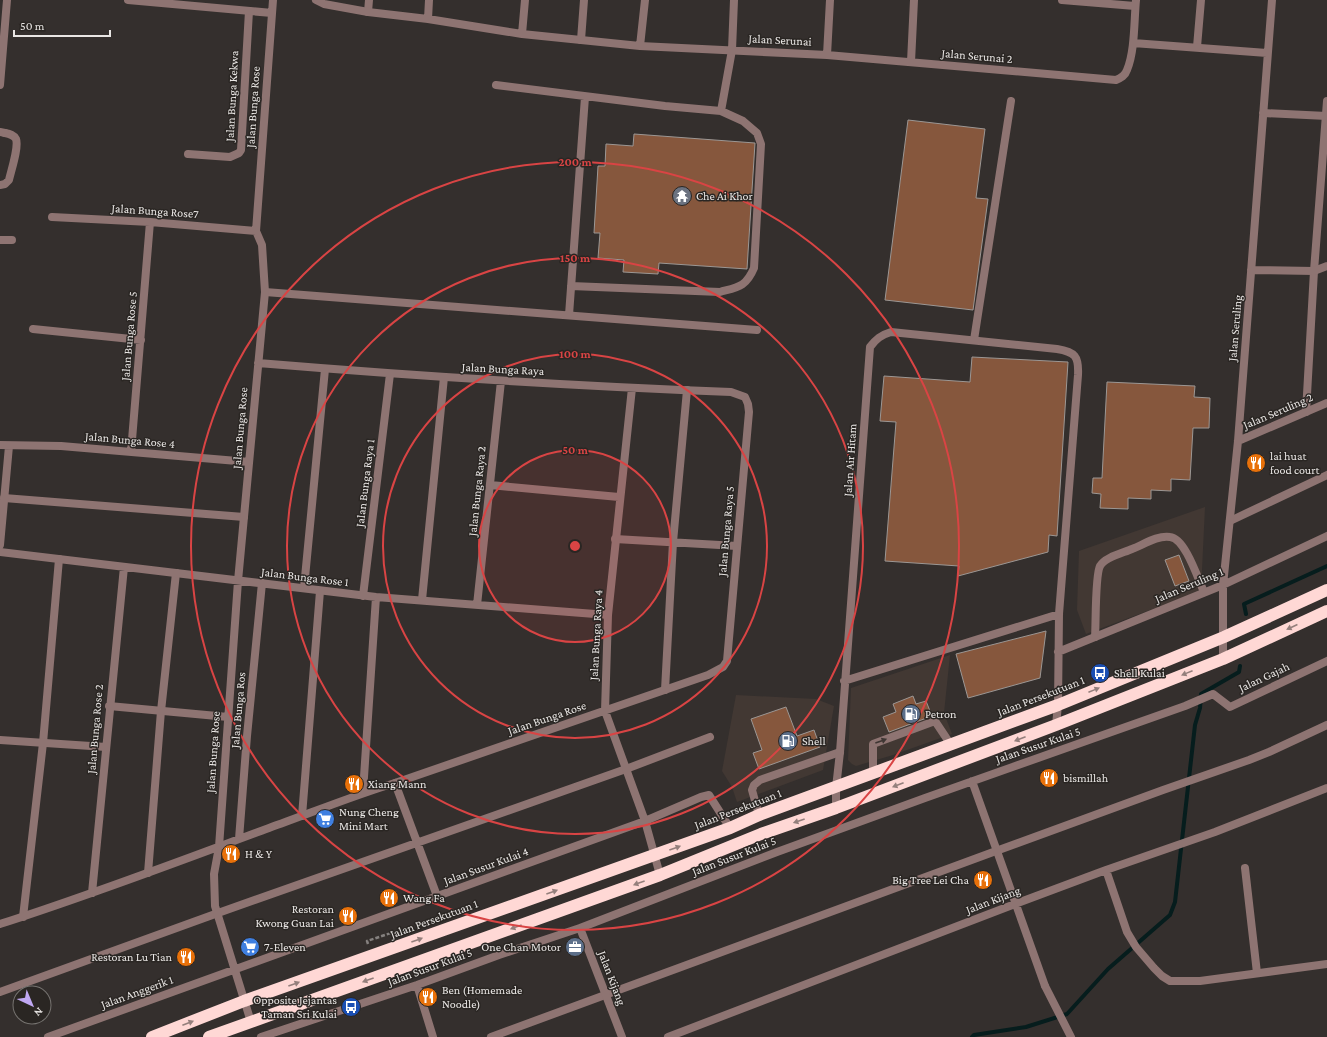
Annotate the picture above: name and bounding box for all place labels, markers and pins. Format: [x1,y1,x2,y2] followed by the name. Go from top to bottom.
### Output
[671,185,693,207] temple icon: Che Ai Khor
[696,189,754,203] place label: Che Ai Khor
[1270,449,1320,477] place label: lai huat food court
[1245,452,1267,474] restaurant icon: lai huat food court
[568,539,582,553] centre of rings
[1089,662,1111,684] bus stop icon: Shell Kulai
[1114,666,1165,680] place label: Shell Kulai
[900,703,922,725] fuel station icon: Petron
[925,707,957,721] place label: Petron
[777,730,799,752] fuel station icon: Shell
[802,734,826,748] place label: Shell
[1038,767,1060,789] restaurant icon: bismillah
[1063,771,1109,785] place label: bismillah
[343,773,365,795] restaurant icon: Xiang Mann
[368,777,427,791] place label: Xiang Mann
[339,805,399,833] place label: Nung Cheng Mini Mart
[314,808,336,830] supermarket icon: Nung Cheng Mini Mart
[220,843,242,865] restaurant icon: H & Y
[245,847,273,861] place label: H & Y
[972,869,994,891] restaurant icon: Big Tree Lei Cha
[892,873,969,887] place label: Big Tree Lei Cha
[378,887,400,909] restaurant icon: Wang Fa
[403,891,445,905] place label: Wang Fa
[256,902,335,930] place label: Restoran Kwong Guan Lai
[337,905,359,927] restaurant icon: Restoran Kwong Guan Lai
[239,936,261,958] supermarket icon: 7-Eleven
[564,936,586,958] office icon: One Chan Motor
[264,940,306,954] place label: 7-Eleven
[481,940,562,954] place label: One Chan Motor
[175,946,197,968] restaurant icon: Restoran Lu Tian
[91,950,173,964] place label: Restoran Lu Tian
[442,983,522,1011] place label: Ben (Homemade Noodle)
[417,986,439,1008] restaurant icon: Ben (Homemade Noodle)
[253,993,337,1021] place label: Opposite Jejantas Taman Sri Kulai
[340,996,362,1018] bus stop icon: Opposite Jejantas Taman Sri Kulai

